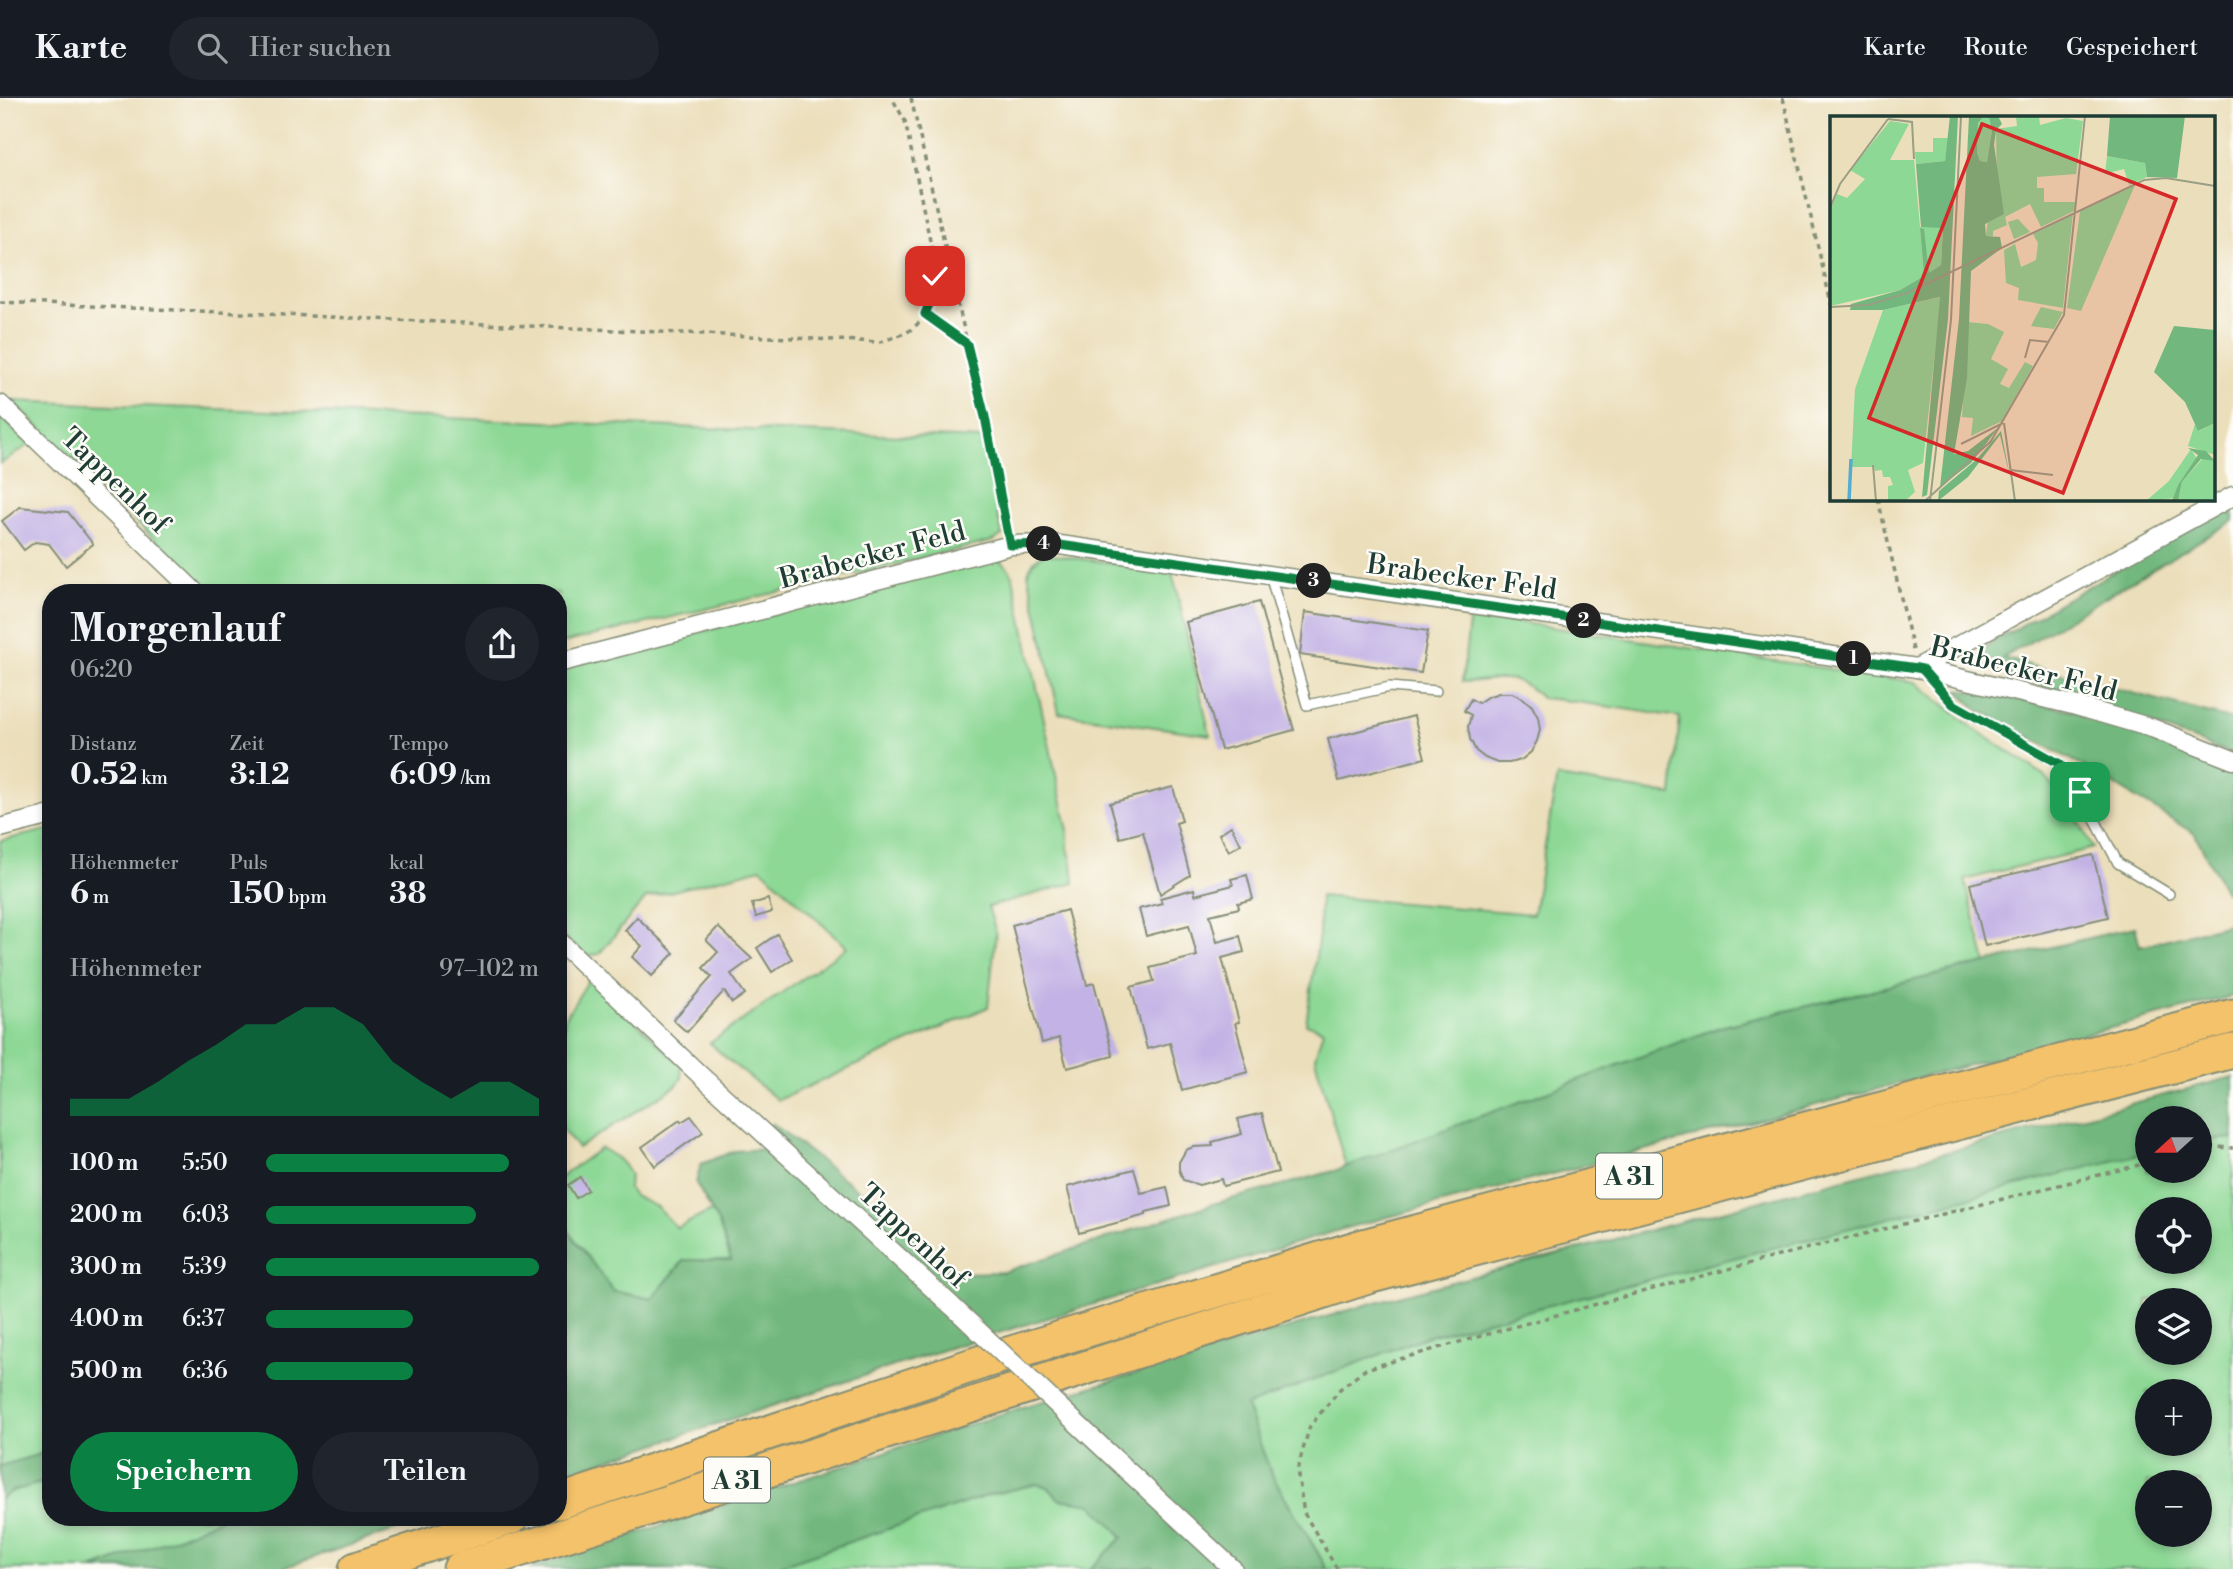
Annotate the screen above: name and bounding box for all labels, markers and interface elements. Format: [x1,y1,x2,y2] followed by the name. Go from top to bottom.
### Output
[169,17,659,80] search box
[35,28,127,69] text: Karte
[193,29,231,67] icon: search
[249,32,392,64] text: Hier suchen
[1864,33,1926,63] text: Karte
[1964,33,2028,63] text: Route
[2066,33,2198,63] text: Gespeichert
[1830,116,2216,500] inset map
[905,246,965,306] pin
[916,257,954,295] icon: check
[53,421,178,543] street label: Tappenhof
[774,514,969,597] street label: Brabecker Feld
[1026,526,1062,562] pin: 4
[1037,531,1050,555] text: 4
[1364,547,1559,608] street label: Brabecker Feld
[1296,564,1332,598] pin: 3
[1308,568,1319,592] text: 3
[1566,603,1602,638] pin: 2
[70,606,281,653] text: Morgenlauf
[465,607,539,681] button: share
[1578,608,1589,632] text: 2
[1926,629,2121,710] street label: Brabecker Feld
[1836,642,1871,676] pin: 1
[1849,646,1858,670] text: 1
[70,656,133,684] text: 06:20
[70,732,137,756] text: Distanz
[230,732,264,756] text: Zeit
[389,732,449,756] text: Tempo
[70,756,137,794] text: 0.52
[230,756,290,794] text: 3:12
[389,756,457,794] text: 6:09
[2050,762,2110,822] pin
[137,766,168,790] text: km
[457,766,491,790] text: /km
[2061,773,2099,811] icon: arrive
[70,851,179,875] text: Höhenmeter
[230,851,268,875] text: Puls
[389,851,424,875] text: kcal
[70,875,89,913] text: 6
[230,875,284,913] text: 150
[389,875,427,913] text: 38
[89,885,109,909] text: m
[284,885,327,909] text: bpm
[70,955,202,983] text: Höhenmeter
[439,955,539,983] text: 97–102 m
[2135,1106,2212,1183] north arrow
[2135,1106,2212,1547] map controls
[70,1149,138,1177] text: 100 m
[182,1149,228,1177] text: 5:50
[1596,1154,1662,1198] road number: A 31
[851,1176,977,1297] street label: Tappenhof
[2135,1197,2212,1274] button: locate
[70,1201,142,1229] text: 200 m
[182,1201,229,1229] text: 6:03
[70,1253,142,1281] text: 300 m
[182,1253,227,1281] text: 5:39
[2135,1288,2212,1365] button: layers
[70,1305,143,1333] text: 400 m
[182,1305,225,1333] text: 6:37
[70,1357,142,1385] text: 500 m
[182,1357,228,1385] text: 6:36
[2135,1379,2212,1456] button: +
[70,1432,298,1512] button: Speichern
[312,1432,539,1512] button: Teilen
[704,1457,770,1502] road number: A 31
[2135,1470,2212,1547] button: −

